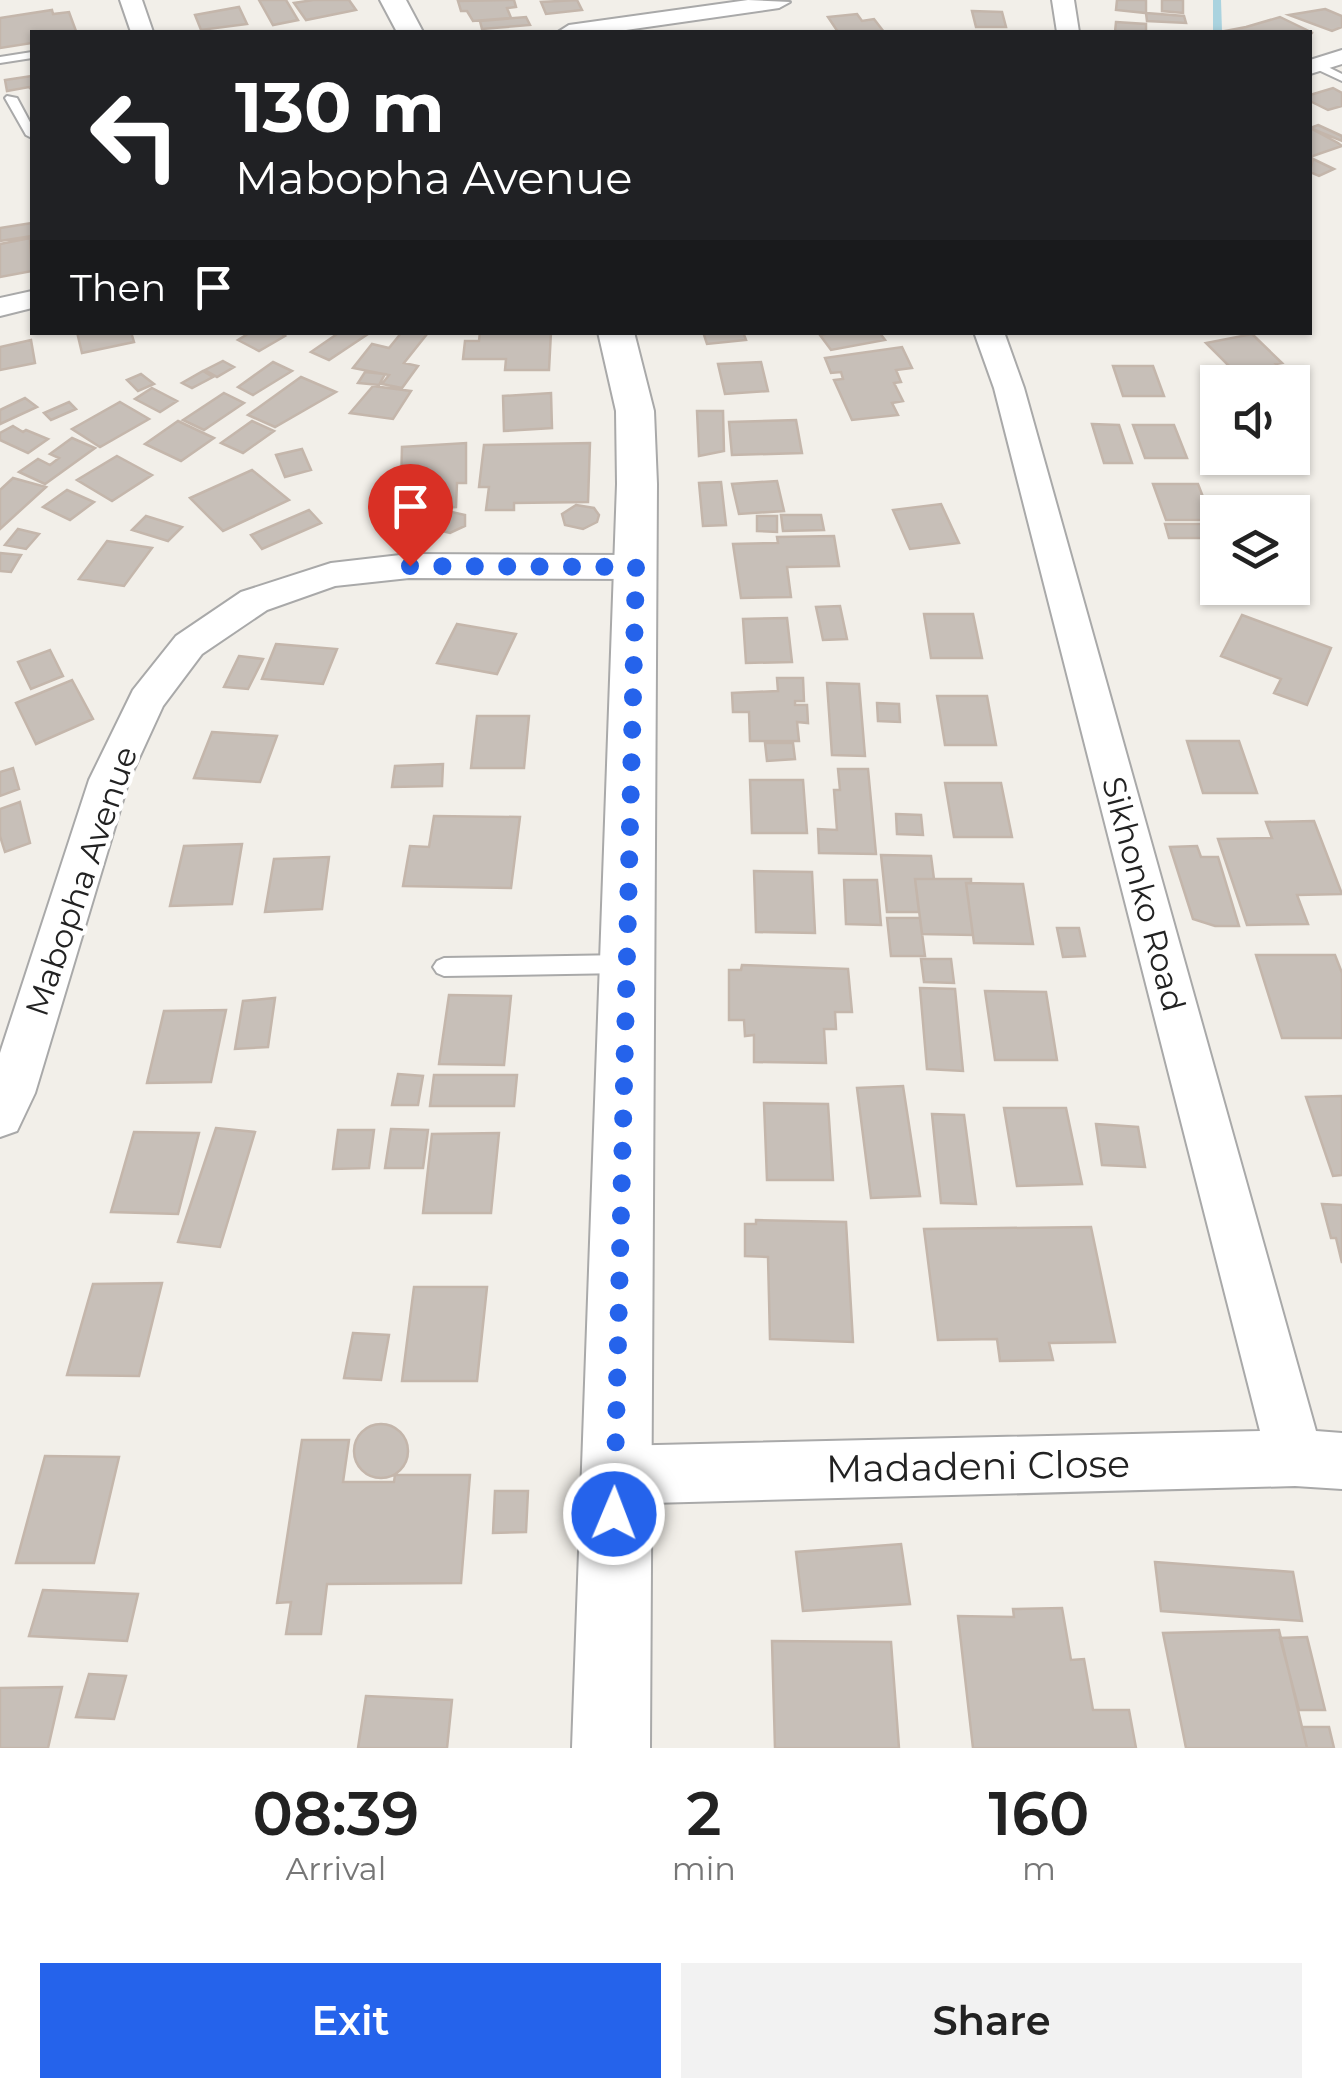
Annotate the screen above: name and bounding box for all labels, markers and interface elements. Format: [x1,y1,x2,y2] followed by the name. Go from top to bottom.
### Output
[235,64,445,150] text: 130 m
[70,70,200,200] icon: left
[235,150,632,205] text: Mabopha Avenue
[186,260,241,315] icon: arrive
[70,264,166,311] text: Then
[1200,365,1310,605] map controls
[1200,365,1310,475] button: sound
[368,464,453,567] pin
[383,479,438,534] icon: arrive
[1200,495,1310,605] button: layers
[17,741,145,1021] street label: Mabopha Avenue
[1094,772,1194,1016] street label: Sikhonko Road
[826,1440,1130,1492] street label: Madadeni Close
[562,1462,666,1566] position arrow
[253,1777,419,1850] text: 08:39
[686,1777,721,1850] text: 2
[989,1777,1089,1850] text: 160
[285,1849,386,1888] text: Arrival
[672,1849,736,1888] text: min
[1022,1849,1056,1888] text: m
[40,1963,661,2078] button: Exit
[681,1963,1302,2078] button: Share

